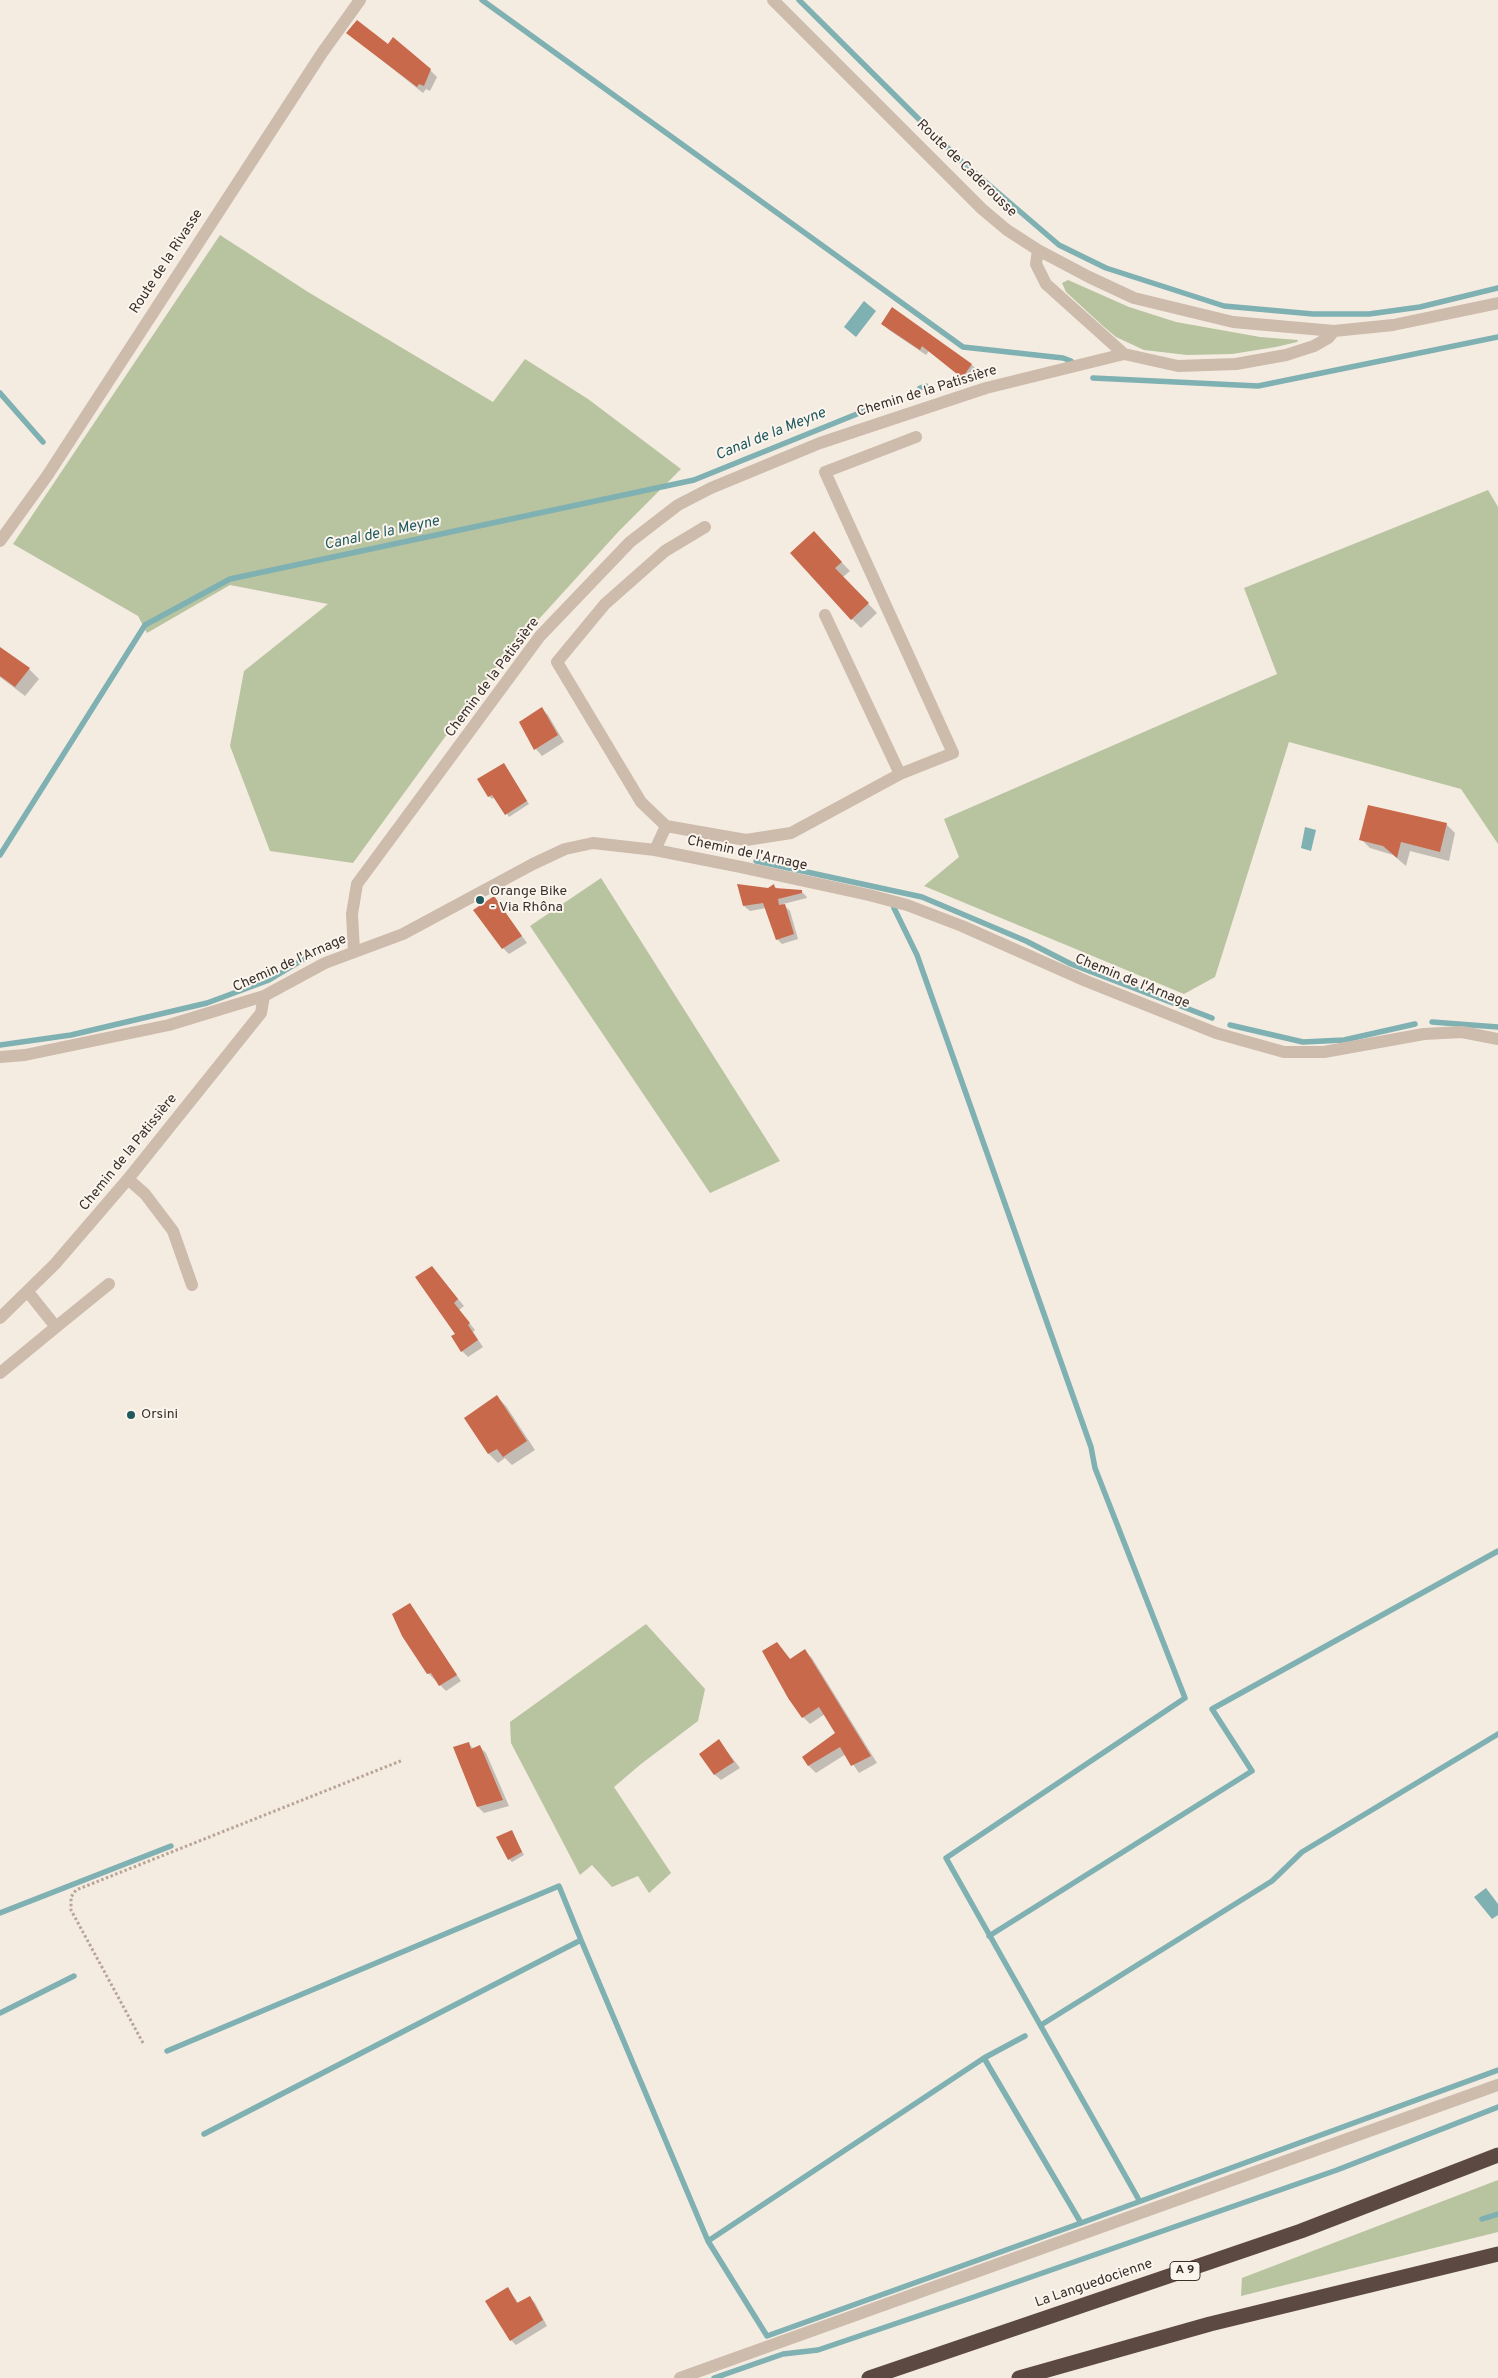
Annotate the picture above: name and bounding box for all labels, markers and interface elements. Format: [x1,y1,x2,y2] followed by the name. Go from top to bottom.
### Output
[912,117,1020,221] street label: Route de Caderousse
[127,207,207,317] street label: Route de la Rivasse
[855,363,999,421] street label: Chemin de la Patissière
[713,405,829,465] water label: Canal de la Meyne
[323,513,441,555] water label: Canal de la Meyne
[443,615,543,741] street label: Chemin de la Patissière
[685,833,809,875] street label: Chemin de l'Arnage
[490,884,567,916] place label: Orange Bike - Via Rhôna
[474,894,486,906] marker: Orange Bike - Via Rhôna
[231,931,349,997] street label: Chemin de l'Arnage
[1072,951,1192,1013] street label: Chemin de l'Arnage
[77,1091,181,1215] street label: Chemin de la Patissière
[141,1407,178,1423] place label: Orsini
[125,1409,137,1421] marker: Orsini
[1033,2256,1155,2312] street label: La Languedocienne
[1170,2262,1200,2280] road number: A 9

